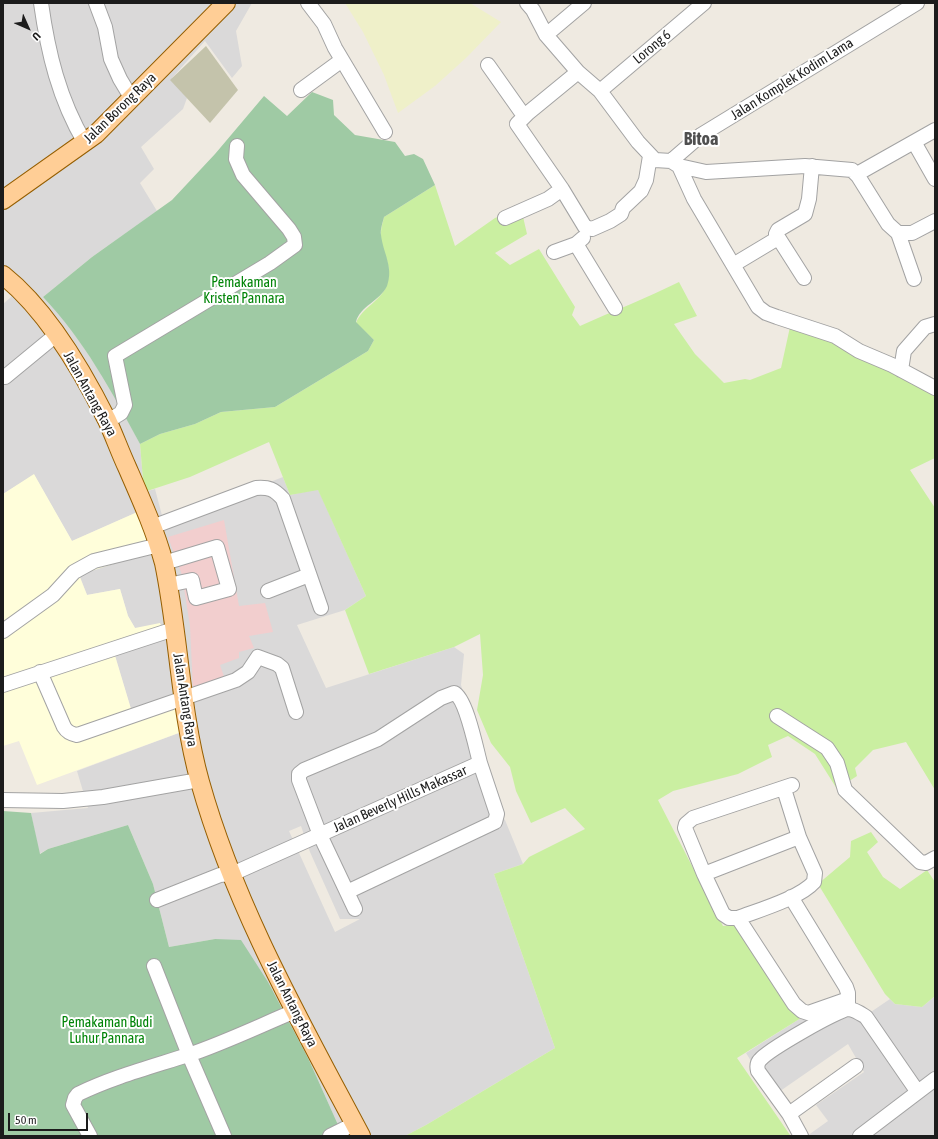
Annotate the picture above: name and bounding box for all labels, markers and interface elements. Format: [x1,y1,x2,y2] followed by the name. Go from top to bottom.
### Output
[8,8,48,48] north arrow
[630,26,674,68] street label: Lorong 6
[30,30,43,43] text: U
[728,34,856,124] street label: Jalan Komplek Kodim Lama
[80,69,160,147] street label: Jalan Borong Raya
[684,128,718,150] district label: Bitoa
[203,275,285,308] park label: Pemakaman Kristen Pannara
[60,349,120,439] street label: Jalan Antang Raya
[169,652,201,748] street label: Jalan Antang Raya
[330,762,470,836] street label: Jalan Beverly Hills Makassar
[263,958,321,1050] street label: Jalan Antang Raya
[62,1015,152,1048] park label: Pemakaman Budi Luhur Pannara
[10,1105,90,1131] scale bar
[15,1113,37,1127] text: 50 m

